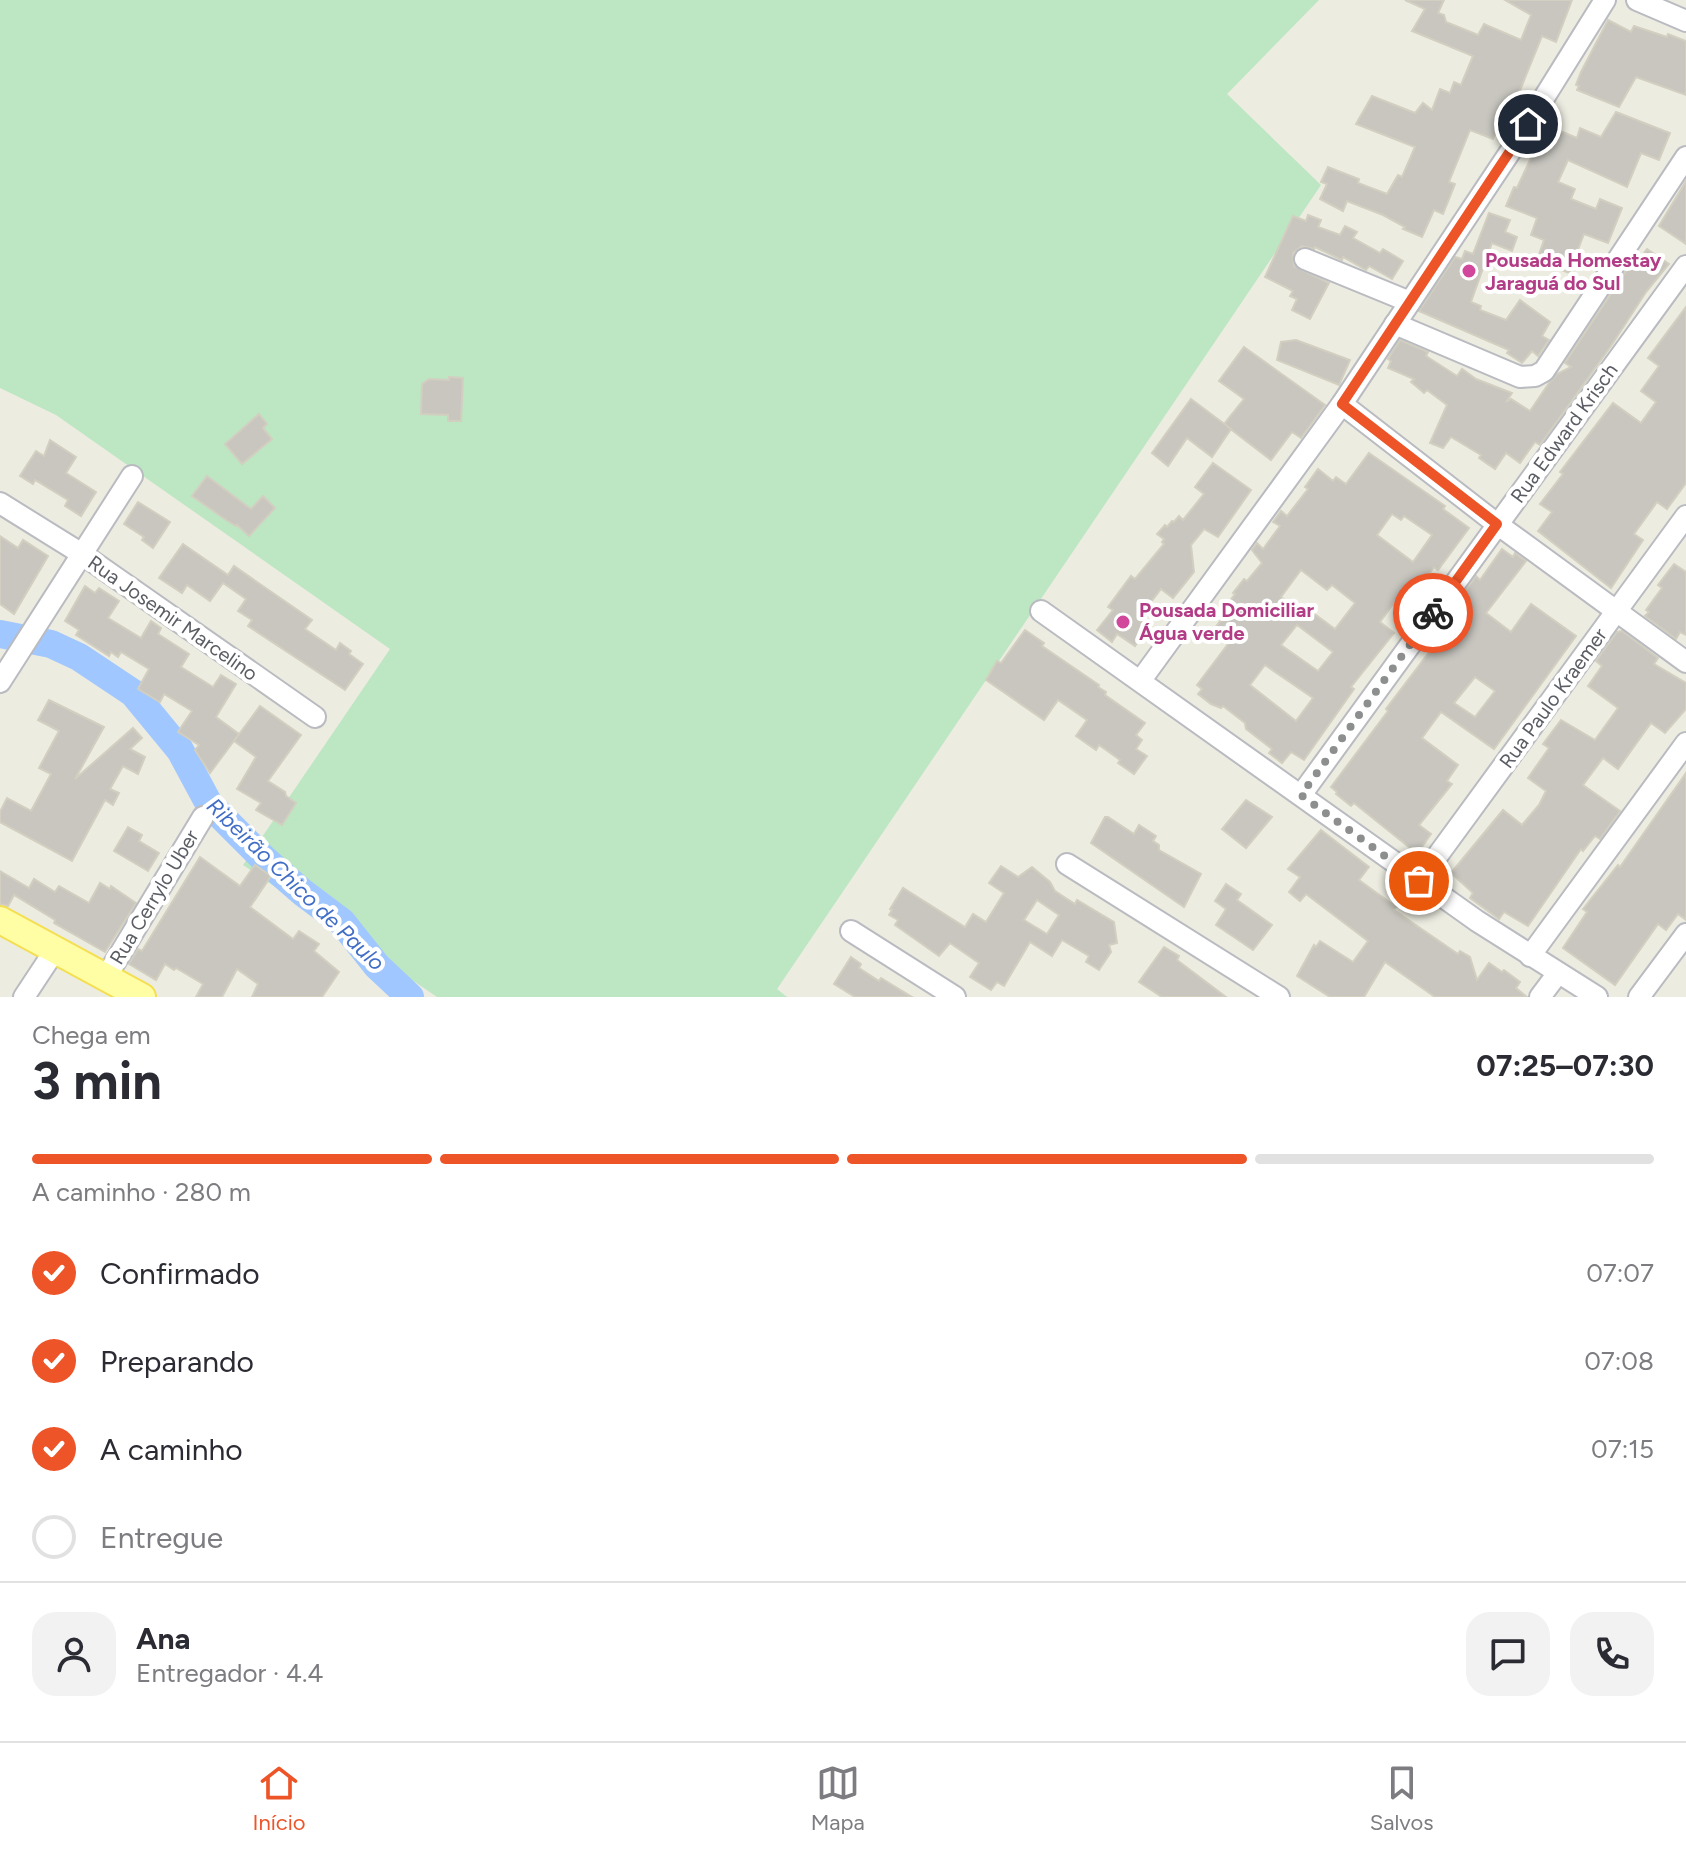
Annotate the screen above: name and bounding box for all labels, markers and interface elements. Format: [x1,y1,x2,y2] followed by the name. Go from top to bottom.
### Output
[1494,90,1562,158] pin
[1506,102,1550,146] icon: home
[1485,248,1662,295] place label: Pousada Homestay Jaraguá do Sul
[1460,262,1478,280] marker: Pousada Homestay Jaraguá do Sul
[1505,359,1623,507] street label: Rua Edward Krisch
[83,550,263,686] street label: Rua Josemir Marcelino
[1393,573,1473,653] courier
[1411,591,1455,635] icon: bike
[1139,598,1314,645] place label: Pousada Domiciliar Água verde
[1114,613,1132,631] marker: Pousada Domiciliar Água verde
[1494,623,1612,773] street label: Rua Paulo Kraemer
[201,792,390,976] water label: Ribeirão Chico de Paulo
[104,825,204,969] street label: Rua Cerrylo Uber
[1385,847,1453,915] pin
[1397,859,1441,903] icon: bag
[32,1019,151,1051] text: Chega em
[1476,1047,1654,1084] text: 07:25–07:30
[32,1050,162,1112] text: 3 min
[32,1176,251,1208] text: A caminho · 280 m
[32,1251,76,1295] icon: check
[100,1255,260,1292] text: Confirmado
[1586,1257,1654,1289] text: 07:07
[32,1339,76,1383] icon: check
[100,1343,254,1380] text: Preparando
[1584,1345,1654,1377] text: 07:08
[32,1427,76,1471] icon: check
[100,1431,243,1468] text: A caminho
[1591,1433,1654,1465] text: 07:15
[100,1519,223,1556] text: Entregue
[32,1612,116,1696] button: person
[1466,1612,1550,1696] button: chat
[1570,1612,1654,1696] button: phone
[136,1620,190,1657] text: Ana
[136,1657,324,1689] text: Entregador · 4.4
[253,1761,306,1836] tab: Início
[811,1761,865,1836] tab: Mapa
[1370,1761,1433,1836] tab: Salvos

